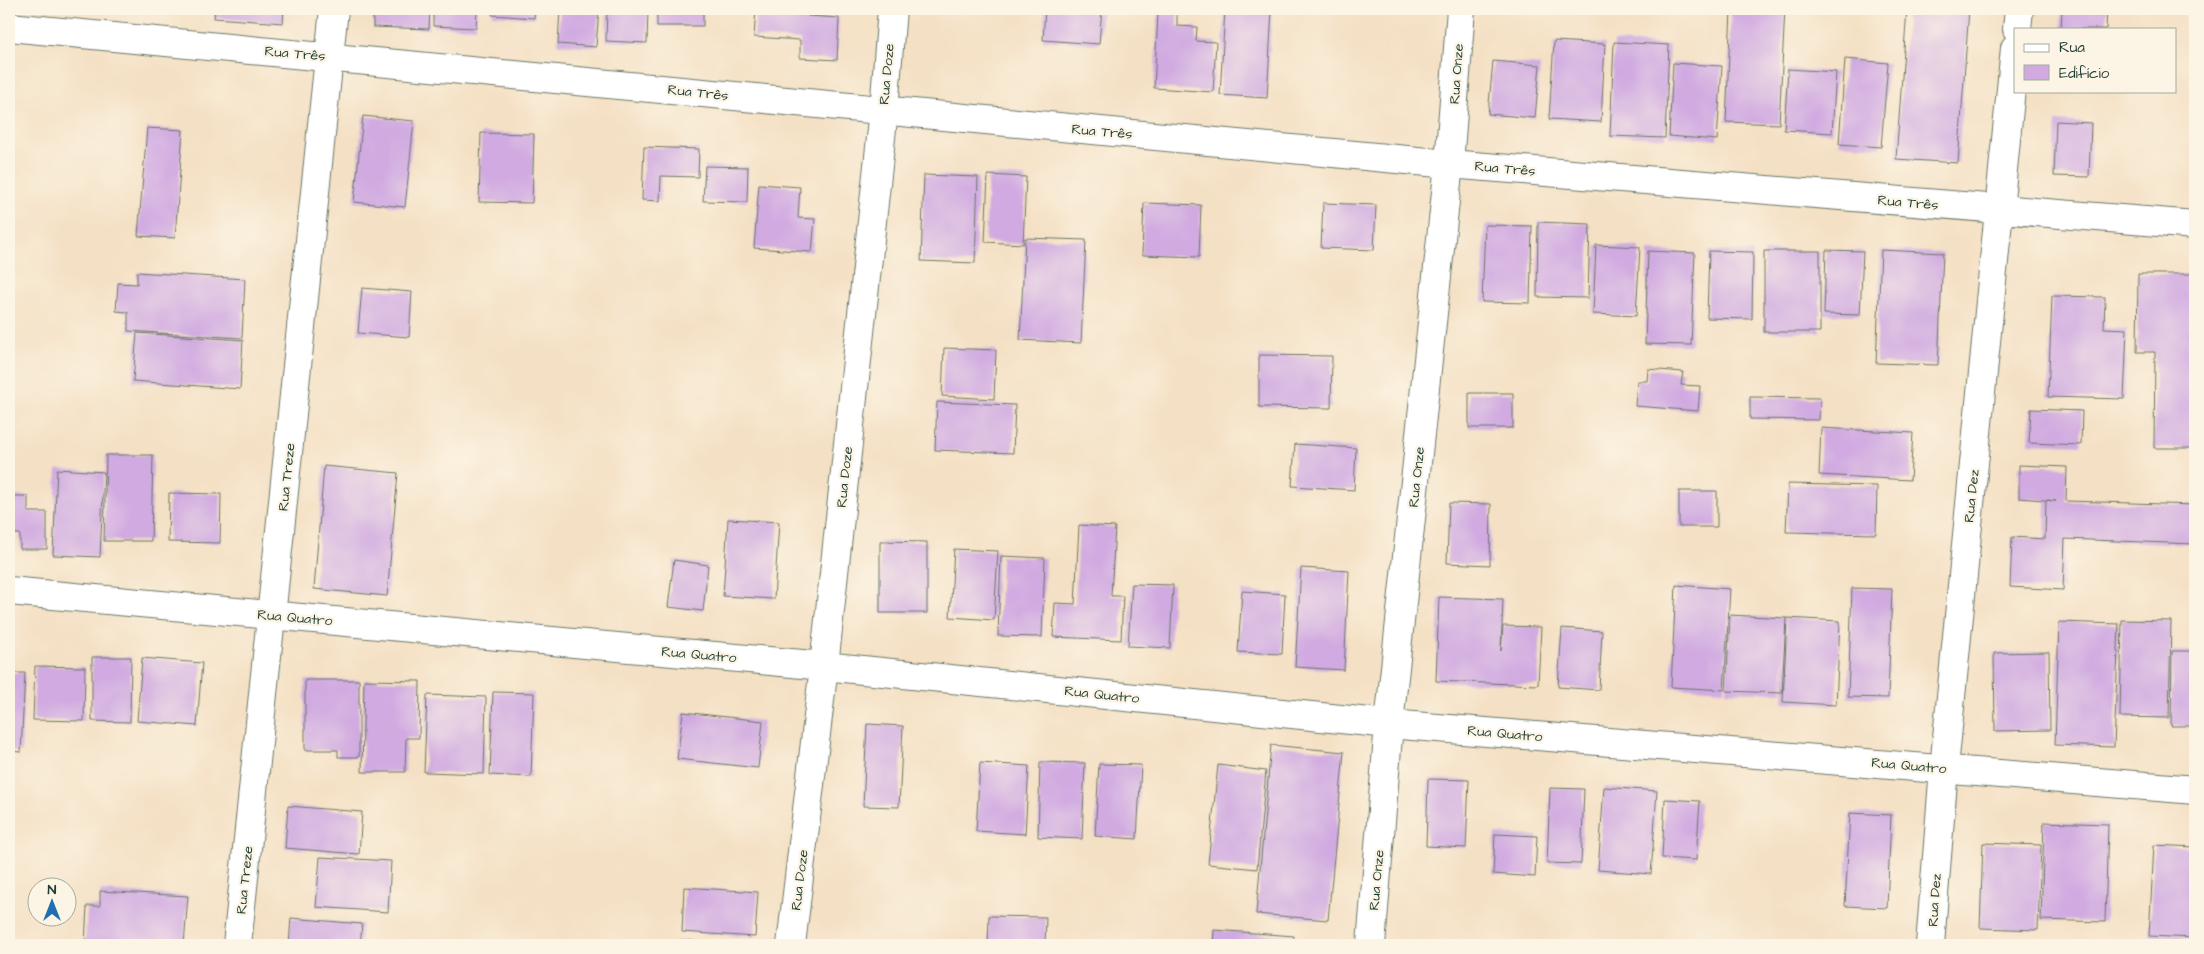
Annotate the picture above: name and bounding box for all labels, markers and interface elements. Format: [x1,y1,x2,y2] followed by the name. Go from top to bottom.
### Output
[2014,28,2176,92] legend
[2059,37,2085,58] text: Rua
[264,41,326,67] street label: Rua Três
[874,42,900,105] street label: Rua Doze
[1445,43,1469,105] street label: Rua Onze
[2059,63,2110,84] text: Edifício
[667,80,729,106] street label: Rua Três
[1071,119,1133,145] street label: Rua Três
[1474,156,1536,182] street label: Rua Três
[1877,190,1939,216] street label: Rua Três
[273,442,301,512] street label: Rua Treze
[832,445,858,509] street label: Rua Doze
[1404,445,1430,508] street label: Rua Onze
[1959,468,1985,524] street label: Rua Dez
[257,605,333,631] street label: Rua Quatro
[661,642,737,668] street label: Rua Quatro
[1063,681,1141,709] street label: Rua Quatro
[1467,721,1543,747] street label: Rua Quatro
[1871,753,1947,779] street label: Rua Quatro
[231,845,259,915] street label: Rua Treze
[786,848,814,912] street label: Rua Doze
[1364,849,1390,911] street label: Rua Onze
[1923,873,1947,927] street label: Rua Dez
[28,876,78,926] north arrow
[48,880,57,900] text: N

